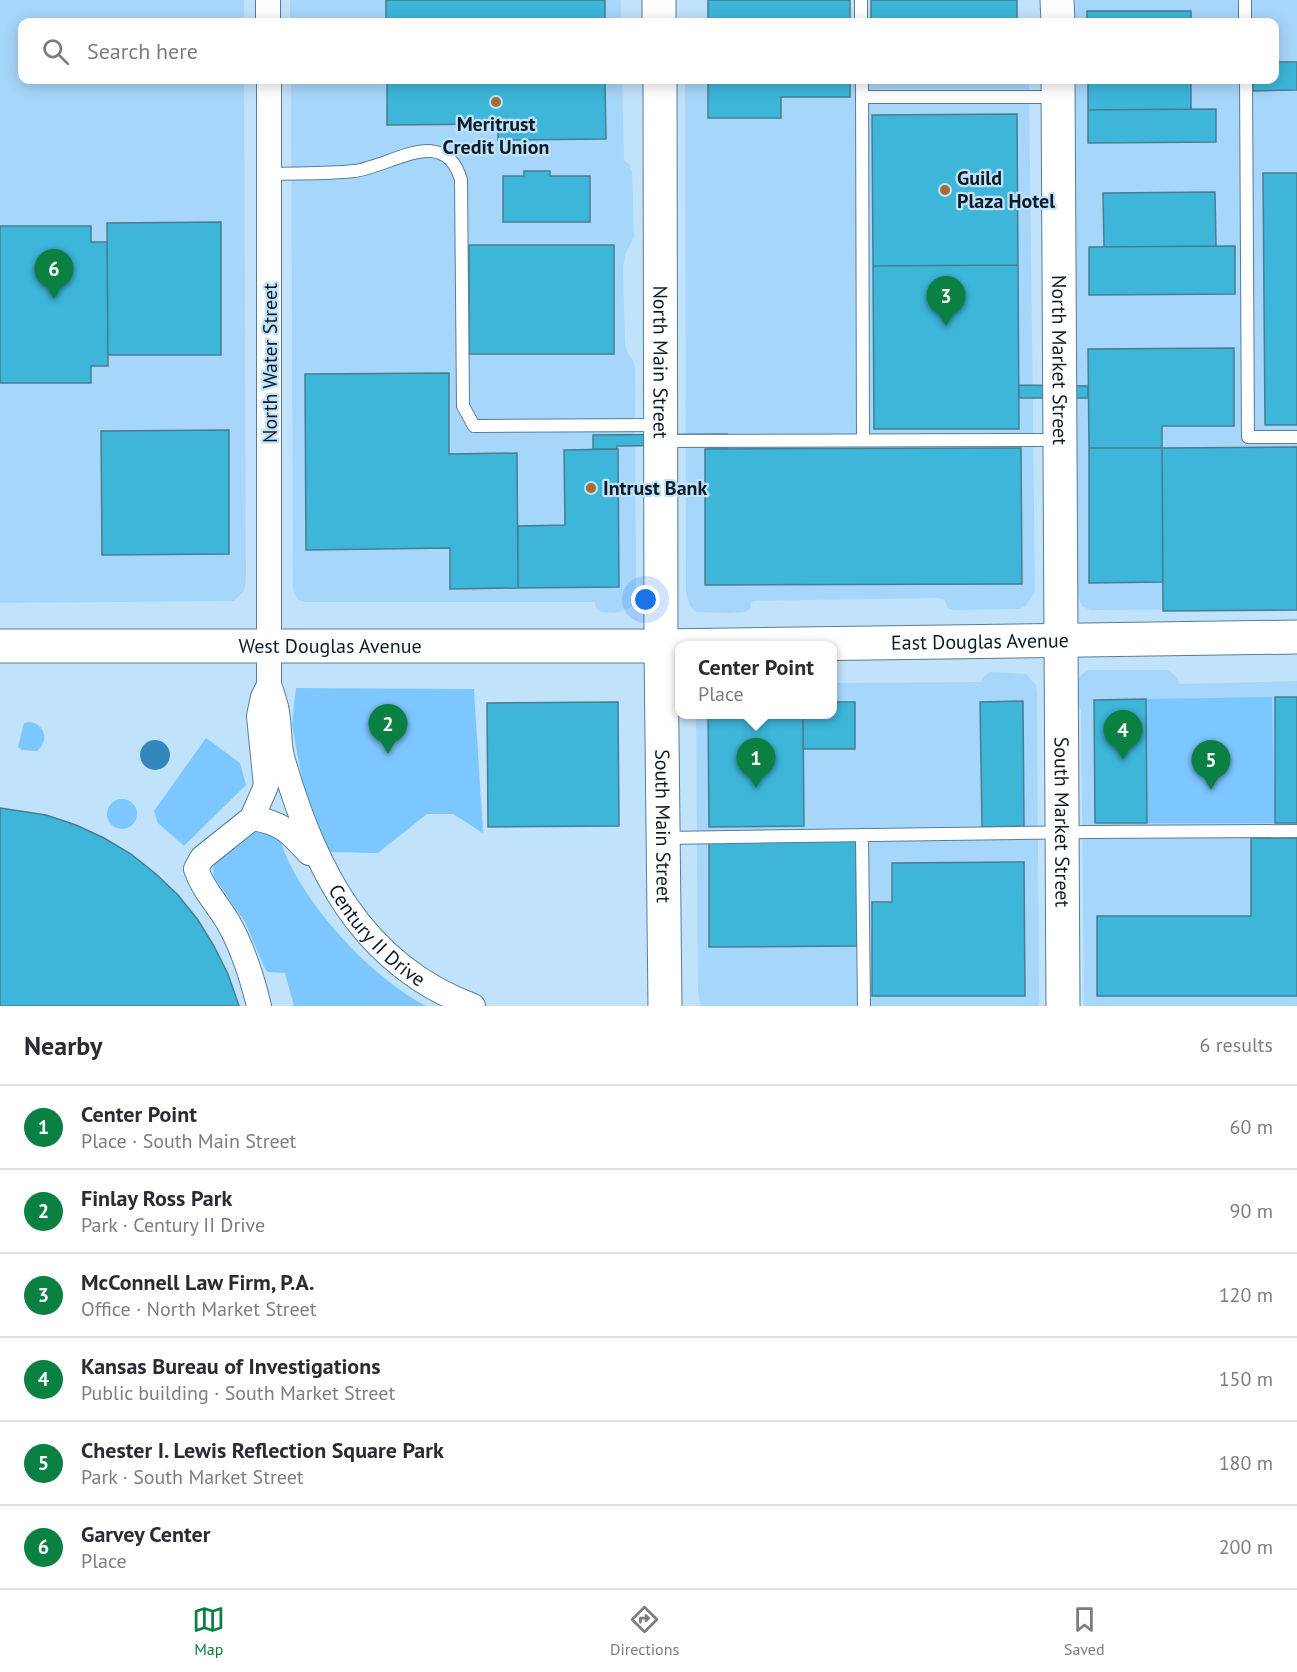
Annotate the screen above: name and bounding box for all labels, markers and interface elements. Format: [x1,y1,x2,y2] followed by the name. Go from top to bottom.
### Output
[18,18,1279,84] search box
[39,35,72,68] icon: search
[87,37,198,65] text: Search here
[489,95,503,109] marker: Meritrust Credit Union
[443,111,549,160] place label: Meritrust Credit Union
[957,165,1055,214] place label: Guild Plaza Hotel
[938,183,952,197] marker: Guild Plaza Hotel
[34,250,74,299] pin: 6
[1046,275,1073,445] street label: North Market Street
[926,276,966,326] pin: 3
[257,283,283,443] street label: North Water Street
[647,285,674,439] street label: North Main Street
[603,475,707,501] place label: Intrust Bank
[584,481,598,495] marker: Intrust Bank
[631,585,660,614] your location
[891,627,1069,656] street label: East Douglas Avenue
[238,633,422,659] street label: West Douglas Avenue
[675,641,837,719] popup
[698,653,814,681] text: Center Point
[698,681,744,707] text: Place
[368,704,408,754] pin: 2
[1104,710,1142,760] pin: 4
[1049,737,1075,908] street label: South Market Street
[736,738,776,788] pin: 1
[1192,740,1230,790] pin: 5
[649,749,677,903] street label: South Main Street
[323,879,430,992] street label: Century II Drive
[24,1029,102,1062] text: Nearby
[1200,1032,1273,1058] text: 6 results
[81,1100,197,1128] text: Center Point
[38,1114,49,1140] text: 1
[1230,1114,1273,1140] text: 60 m
[81,1128,296,1154] text: Place · South Main Street
[81,1184,232,1212] text: Finlay Ross Park
[38,1198,49,1224] text: 2
[1230,1198,1273,1224] text: 90 m
[81,1212,265,1238] text: Park · Century II Drive
[81,1268,315,1296] text: McConnell Law Firm, P.A.
[38,1282,49,1308] text: 3
[1219,1282,1273,1308] text: 120 m
[81,1296,316,1322] text: Office · North Market Street
[81,1352,380,1380] text: Kansas Bureau of Investigations
[38,1366,49,1392] text: 4
[1219,1366,1273,1392] text: 150 m
[81,1380,395,1406] text: Public building · South Market Street
[81,1436,444,1464] text: Chester I. Lewis Reflection Square Park
[38,1450,49,1476] text: 5
[1219,1450,1273,1476] text: 180 m
[81,1464,304,1490] text: Park · South Market Street
[81,1520,210,1548] text: Garvey Center
[38,1534,49,1560] text: 6
[1219,1534,1273,1560] text: 200 m
[81,1548,127,1574] text: Place
[192,1603,225,1659] tab: Map
[610,1603,679,1659] tab: Directions
[1064,1603,1105,1659] tab: Saved

